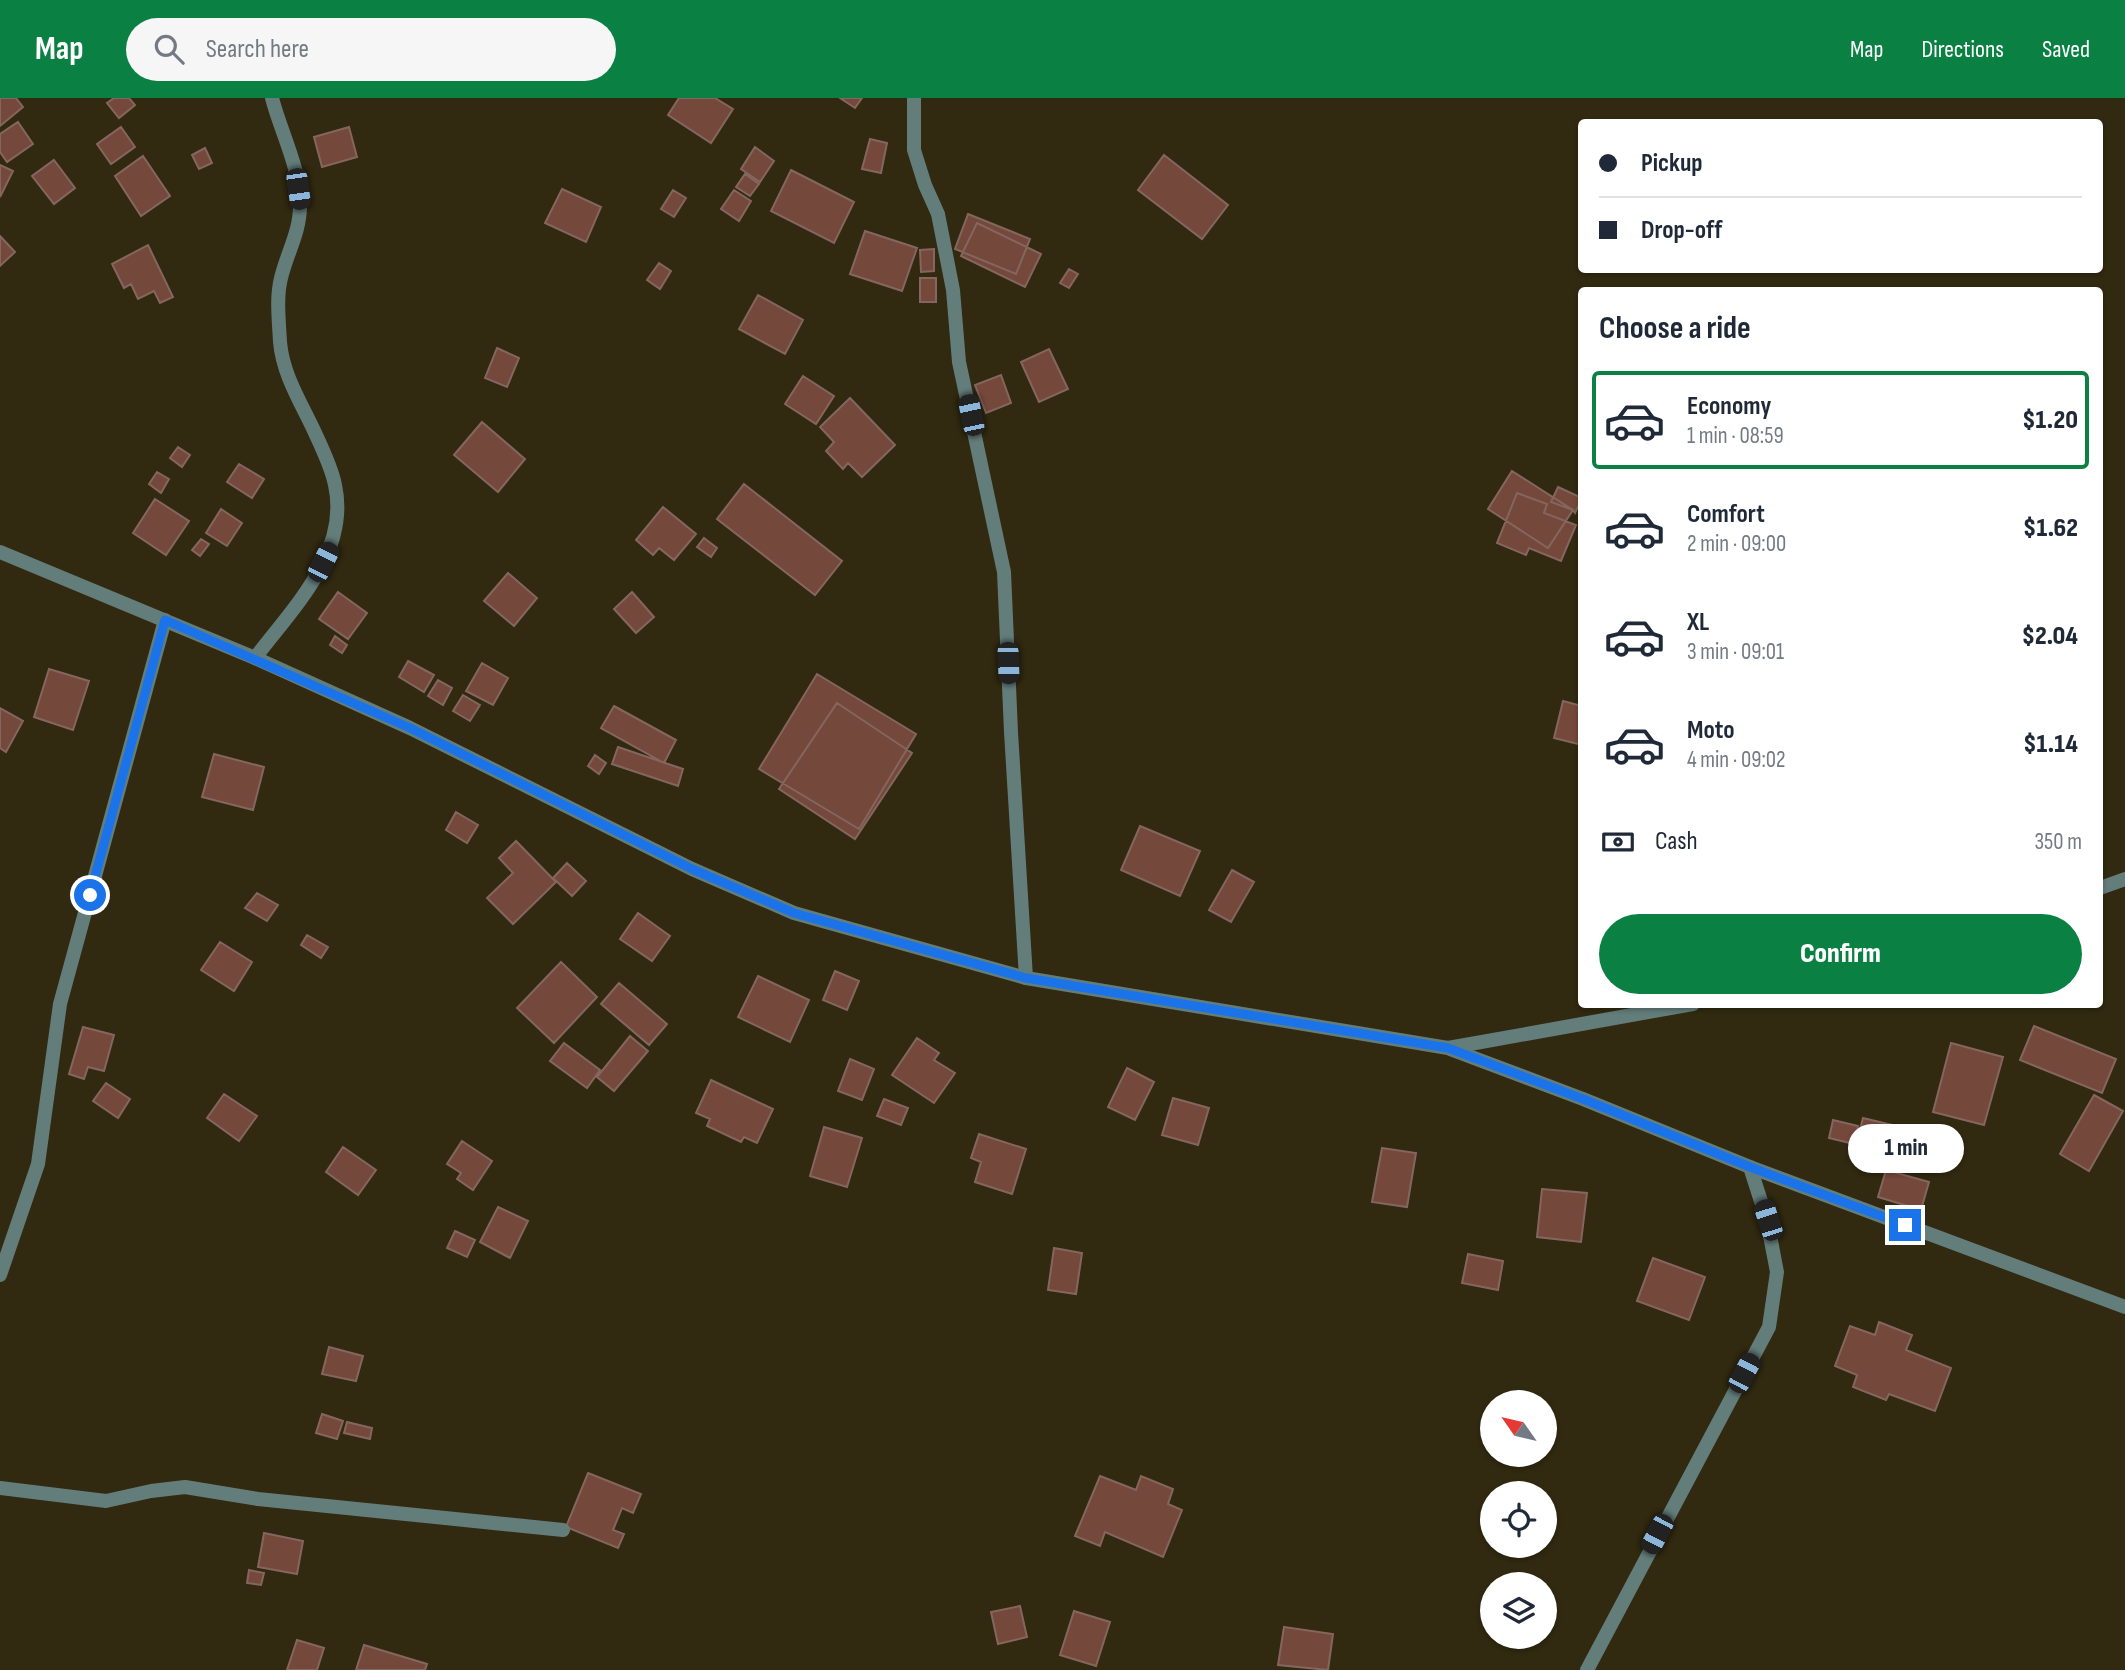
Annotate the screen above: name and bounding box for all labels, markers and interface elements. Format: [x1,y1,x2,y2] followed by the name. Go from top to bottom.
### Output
[126,18,616,81] search box
[35,29,84,69] text: Map
[150,30,188,68] icon: search
[206,34,309,65] text: Search here
[1850,35,1883,64] text: Map
[1921,35,2004,64] text: Directions
[2042,35,2090,64] text: Saved
[1641,148,1703,179] text: Pickup
[285,167,312,211] car
[1641,215,1722,246] text: Drop-off
[1599,309,1751,348] text: Choose a ride
[1603,389,1666,452] icon: car
[1687,391,1771,422] text: Economy
[957,392,986,438] car
[2022,405,2078,436] text: $1.20
[1687,422,1784,450] text: 1 min · 08:59
[1603,497,1666,560] icon: car
[1687,499,1765,530] text: Comfort
[2023,513,2078,544] text: $1.62
[1687,530,1786,558] text: 2 min · 09:00
[305,539,342,585] car
[1603,605,1666,668] icon: car
[1687,607,1709,638] text: XL
[2022,621,2078,652] text: $2.04
[1687,638,1784,666] text: 3 min · 09:01
[997,642,1020,684] car
[1603,713,1666,776] icon: car
[1687,715,1735,746] text: Moto
[2023,729,2078,760] text: $1.14
[1687,746,1786,774] text: 4 min · 09:02
[1599,823,1637,861] icon: cash
[1655,826,1698,857] text: Cash
[2034,828,2082,856] text: 350 m
[74,879,106,911] route start
[1599,914,2082,994] button: Confirm
[1847,1124,1963,1172] callout: 1 min
[1884,1134,1928,1162] text: 1 min
[1752,1197,1785,1243] car
[1889,1209,1921,1241] route end
[1725,1350,1764,1396] car
[1480,1390,1558,1466] north arrow
[1480,1390,1557,1649] map controls
[1480,1481,1557,1558] button: locate
[1638,1511,1677,1557] car
[1480,1572,1557,1649] button: layers

